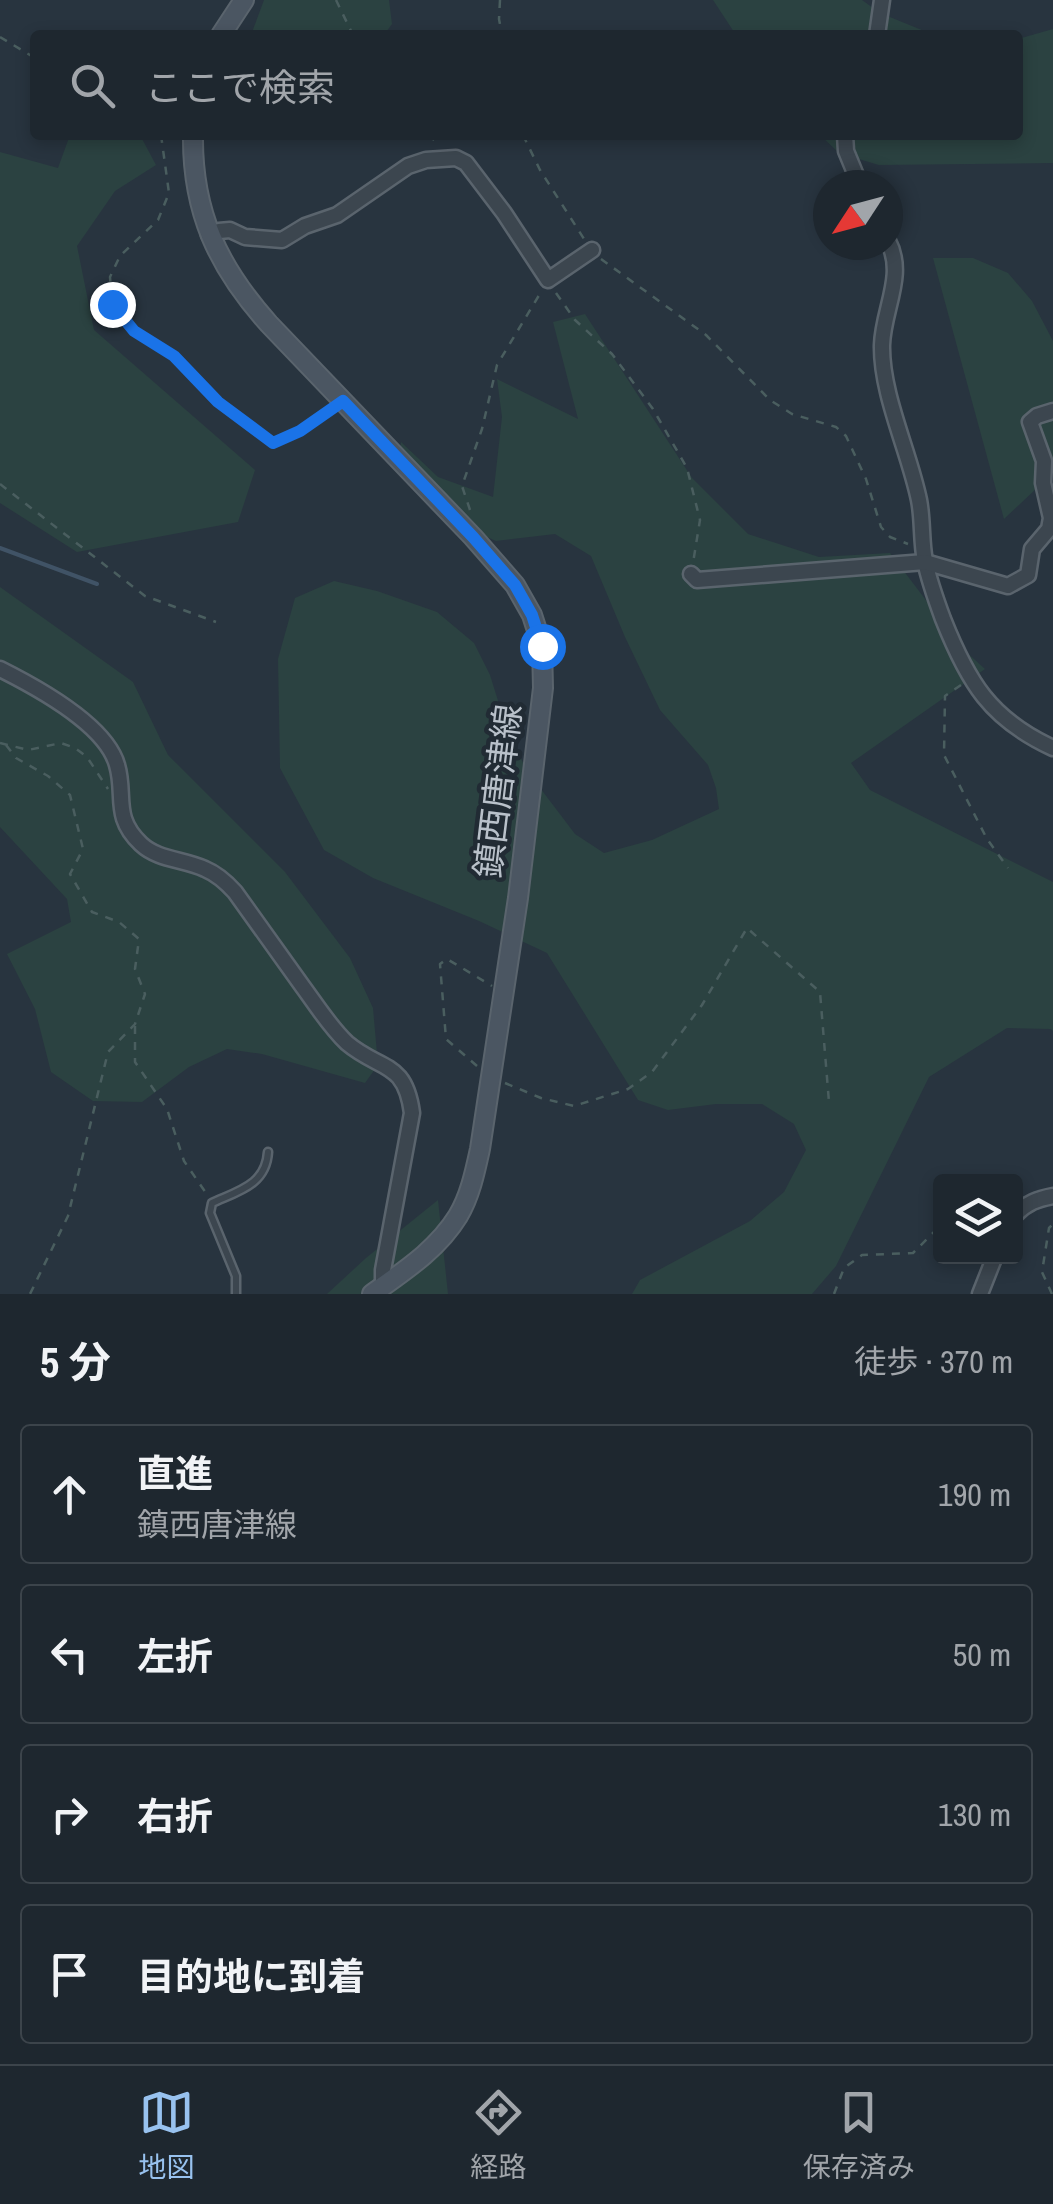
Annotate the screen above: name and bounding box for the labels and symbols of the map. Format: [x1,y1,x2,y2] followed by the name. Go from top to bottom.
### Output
[813,170,903,260] north arrow
[90,282,136,328] route end
[520,624,566,670] route start
[464,701,532,881] street label: 鎮西唐津線

